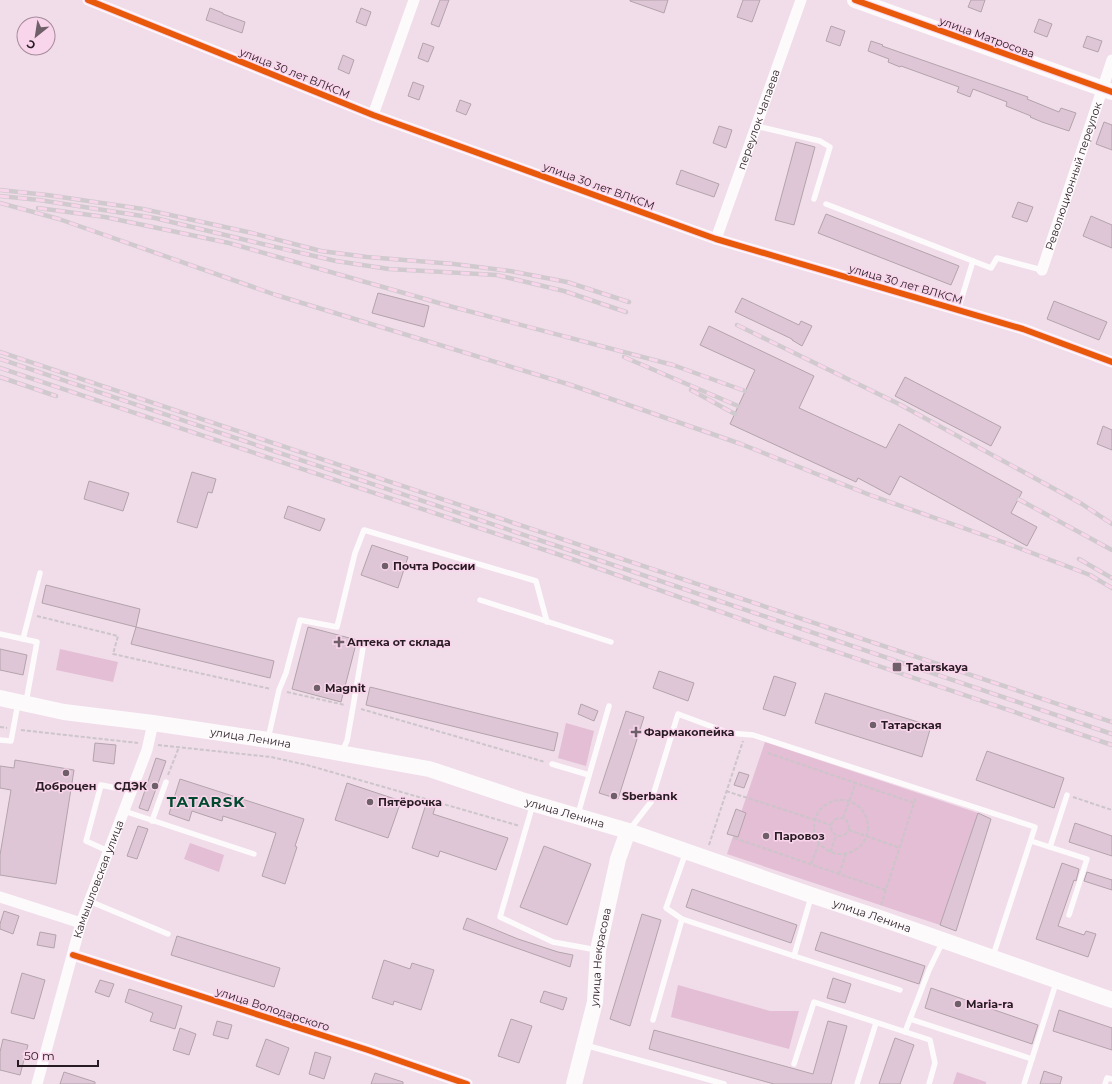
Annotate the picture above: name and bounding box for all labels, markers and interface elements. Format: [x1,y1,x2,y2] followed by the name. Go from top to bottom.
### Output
[937,13,1036,61] street label: улица Матросова
[16,16,56,56] north arrow
[24,37,38,53] text: С
[237,44,352,102] street label: улица 30 лет ВЛКСМ
[734,67,783,171] street label: переулок Чапаева
[1042,100,1105,252] street label: Революционный переулок
[540,159,657,213] street label: улица 30 лет ВЛКСМ
[846,261,965,307] street label: улица 30 лет ВЛКСМ
[393,559,475,573] place label: Почта России
[380,561,390,571] marker: Почта России
[347,635,451,649] place label: Аптека от склада
[334,637,344,647] marker: Аптека от склада
[906,660,968,674] place label: Tatarskaya
[891,661,903,673] marker: Tatarskaya
[325,681,366,695] place label: Magnit
[312,683,322,693] marker: Magnit
[881,718,942,732] place label: Татарская
[868,720,878,730] marker: Татарская
[208,724,292,751] street label: улица Ленина
[644,725,734,739] place label: Фармакопейка
[631,727,641,737] marker: Фармакопейка
[61,768,71,778] marker: Доброцен
[36,779,96,793] place label: Доброцен
[114,779,147,793] place label: СДЭК
[150,781,160,791] marker: СДЭК
[622,789,678,803] place label: Sberbank
[609,791,619,801] marker: Sberbank
[167,792,245,811] district label: TATARSK
[523,794,606,831] street label: улица Ленина
[378,795,442,809] place label: Пятёрочка
[365,797,375,807] marker: Пятёрочка
[70,818,127,940] street label: Камышловская улица
[774,829,825,843] place label: Паровоз
[761,831,771,841] marker: Паровоз
[830,896,913,936] street label: улица Ленина
[587,906,614,1009] street label: улица Некрасова
[213,984,332,1034] street label: улица Володарского
[966,997,1014,1011] place label: Maria-ra
[953,999,963,1009] marker: Maria-ra
[18,1042,98,1068] scale bar
[24,1048,55,1063] text: 50 m

